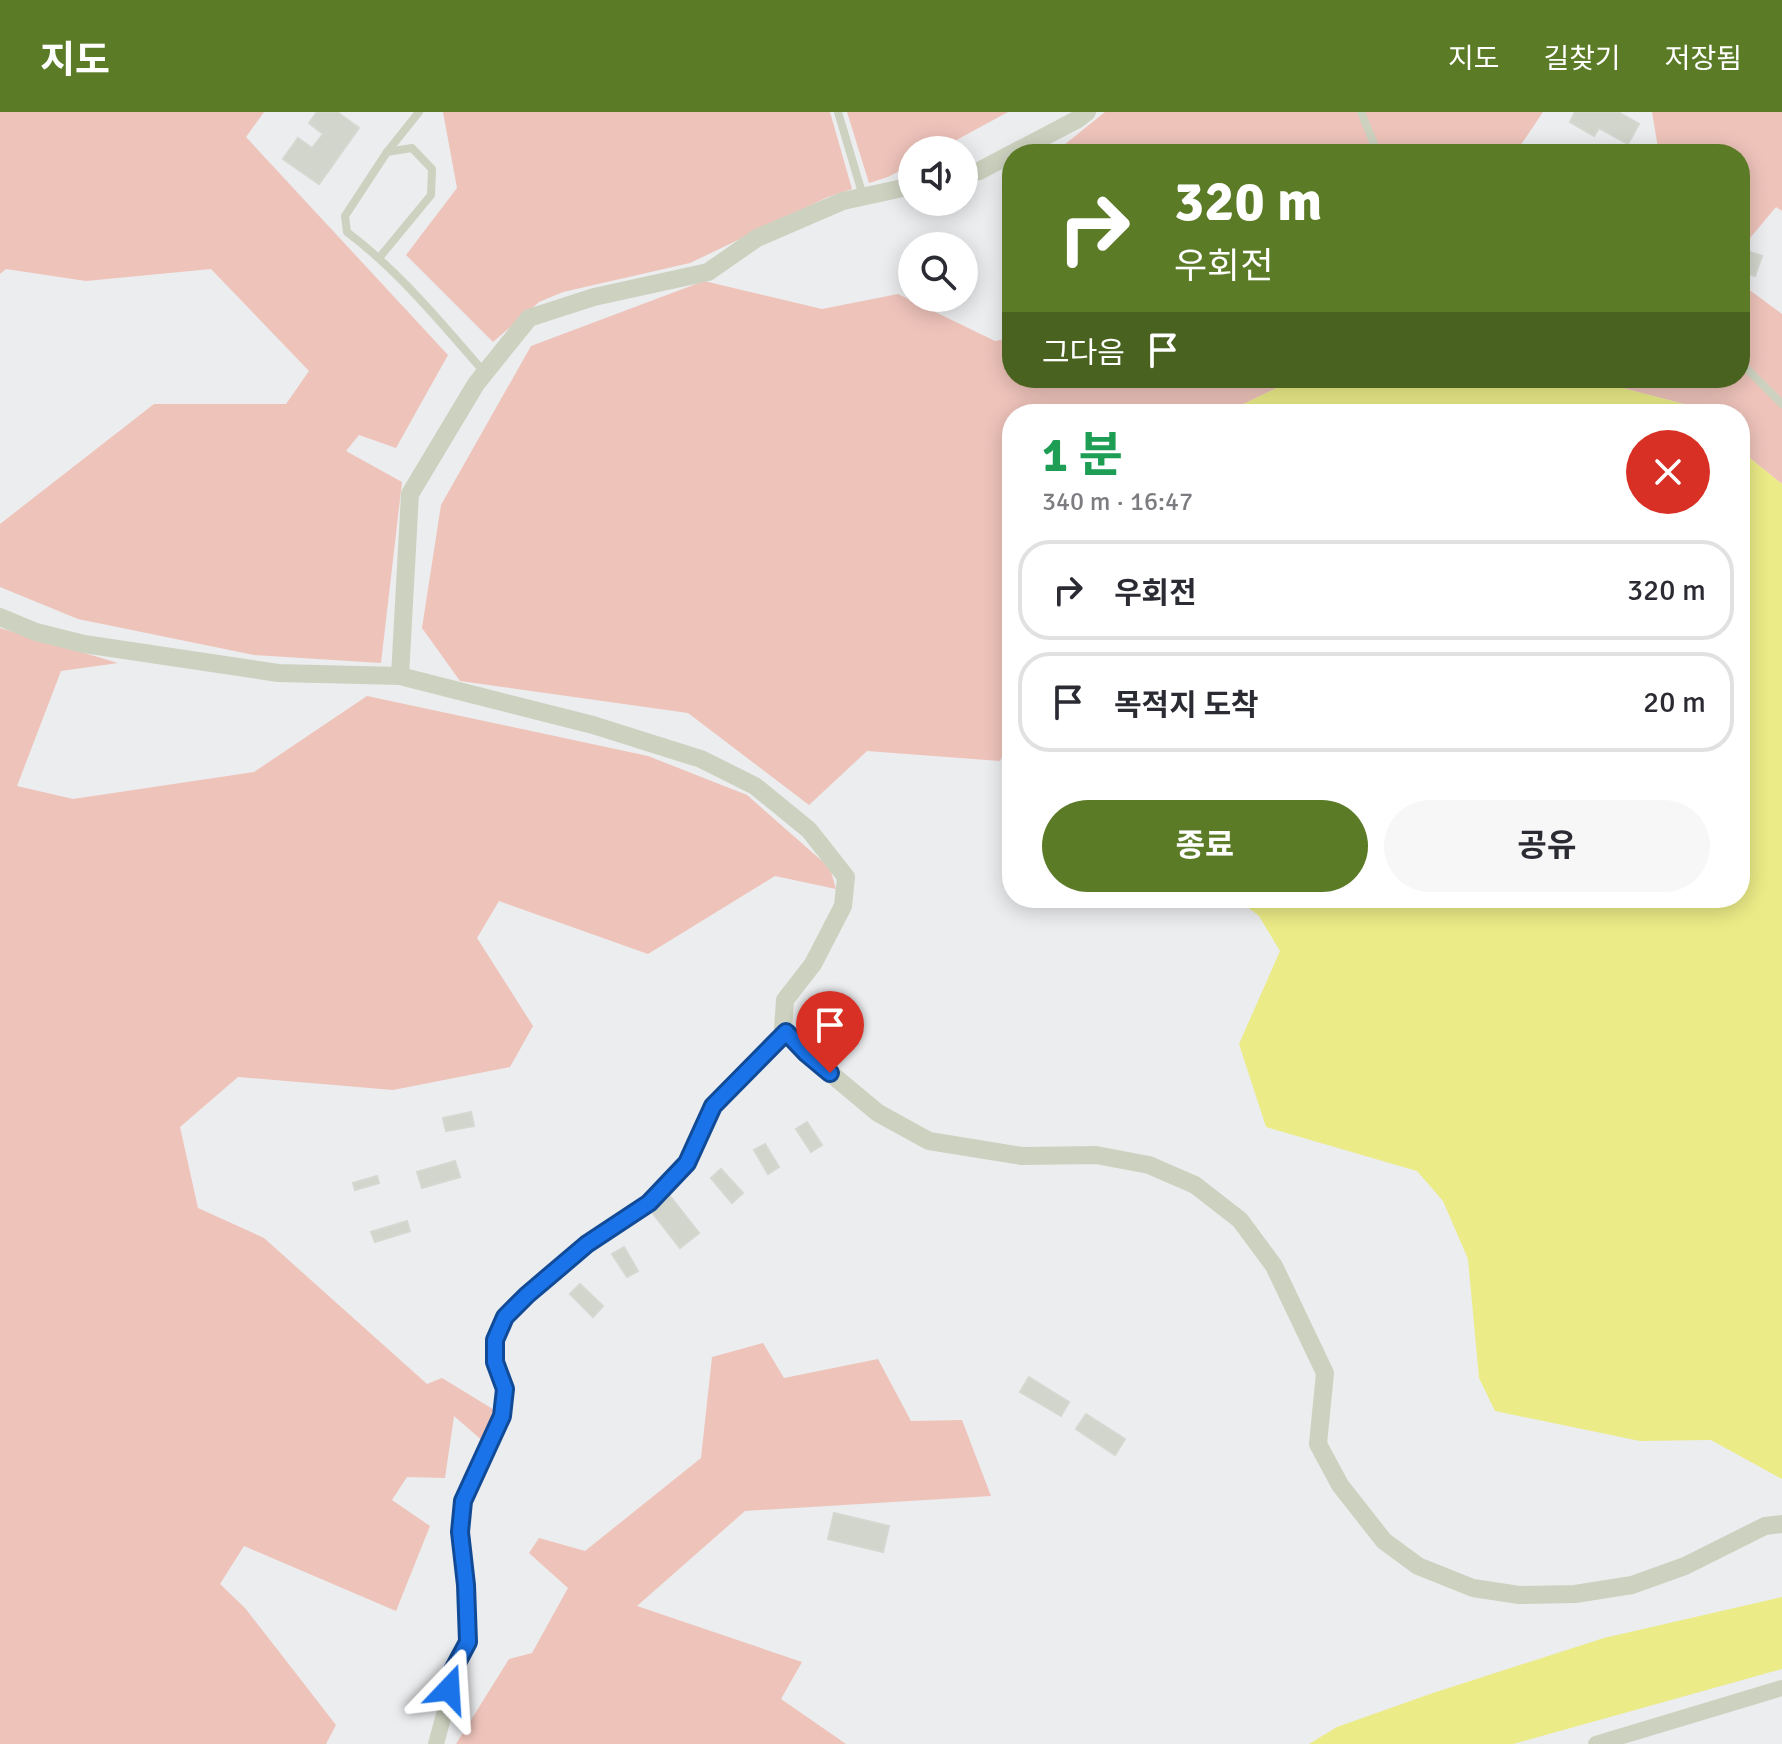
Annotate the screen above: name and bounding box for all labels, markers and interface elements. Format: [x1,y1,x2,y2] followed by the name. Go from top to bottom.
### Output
[40,37,110,84] text: 지도
[1448,42,1499,76] text: 지도
[1543,42,1621,76] text: 길찾기
[1665,42,1742,76] text: 저장됨
[898,136,978,312] map controls
[898,136,978,216] button: sound
[1174,167,1322,236] text: 320 m
[1042,176,1146,280] icon: right
[898,232,978,312] button: search
[1174,244,1273,289] text: 우회전
[1141,328,1185,372] icon: arrive
[1042,335,1125,372] text: 그다음
[1042,426,1123,485] text: 1 분
[1626,430,1710,514] button: close
[1042,486,1193,518] text: 340 m · 16:47
[1046,568,1090,612] icon: right
[1627,572,1706,609] text: 320 m
[1114,575,1197,612] text: 우회전
[1046,680,1090,724] icon: arrive
[1643,684,1706,721] text: 20 m
[1114,687,1259,724] text: 목적지 도착
[1042,800,1368,892] button: 종료
[1384,800,1710,892] button: 공유
[796,991,864,1073] pin
[808,1003,852,1047] icon: arrive
[407,1647,491,1731] position arrow

